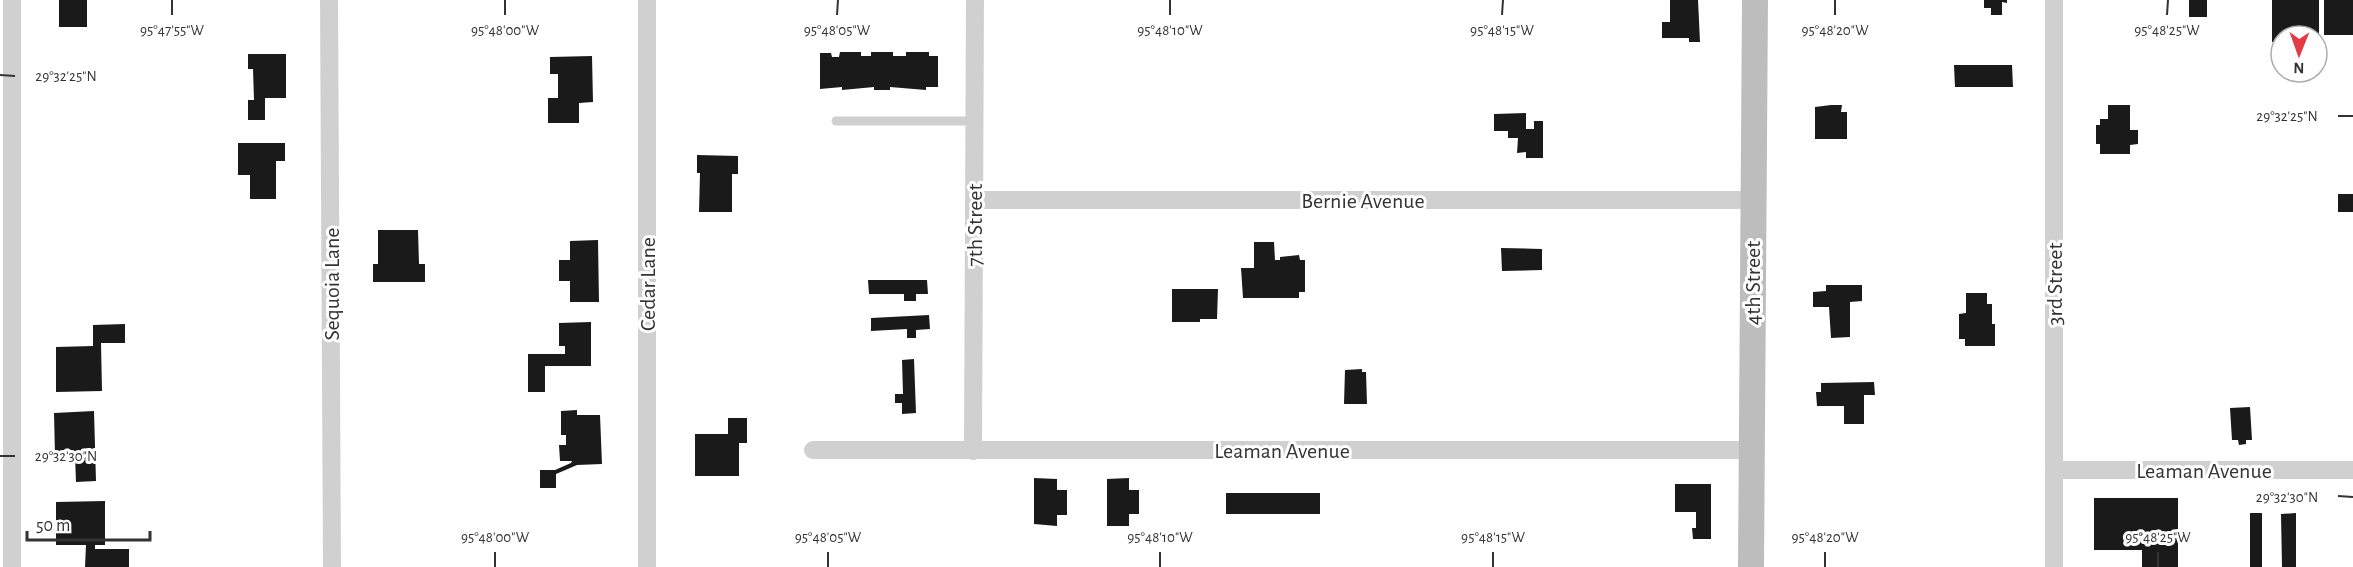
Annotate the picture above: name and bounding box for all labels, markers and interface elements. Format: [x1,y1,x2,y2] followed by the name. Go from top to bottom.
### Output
[140,23,205,38] text: 95°47'55"W
[471,23,540,38] text: 95°48'00"W
[804,23,871,38] text: 95°48'05"W
[1137,23,1203,38] text: 95°48'10"W
[1470,23,1534,38] text: 95°48'15"W
[1801,23,1869,38] text: 95°48'20"W
[2134,23,2200,38] text: 95°48'25"W
[2269,24,2329,84] north arrow
[2293,60,2304,76] text: N
[35,69,97,84] text: 29°32'25"N
[2256,109,2318,124] text: 29°32'25"N
[964,183,986,267] street label: 7th Street
[1301,190,1425,212] street label: Bernie Avenue
[321,227,343,341] street label: Sequoia Lane
[637,237,659,331] street label: Cedar Lane
[1742,241,1764,325] street label: 4th Street
[2044,243,2066,325] street label: 3rd Street
[1214,440,1350,462] street label: Leaman Avenue
[35,449,97,464] text: 29°32'30"N
[2136,460,2272,482] street label: Leaman Avenue
[2256,490,2318,505] text: 29°32'30"N
[27,504,150,542] scale bar
[36,517,70,535] text: 50 m
[461,530,530,545] text: 95°48'00"W
[795,530,862,545] text: 95°48'05"W
[1127,530,1193,545] text: 95°48'10"W
[1461,530,1525,545] text: 95°48'15"W
[1791,530,1859,545] text: 95°48'20"W
[2125,530,2191,545] text: 95°48'25"W

